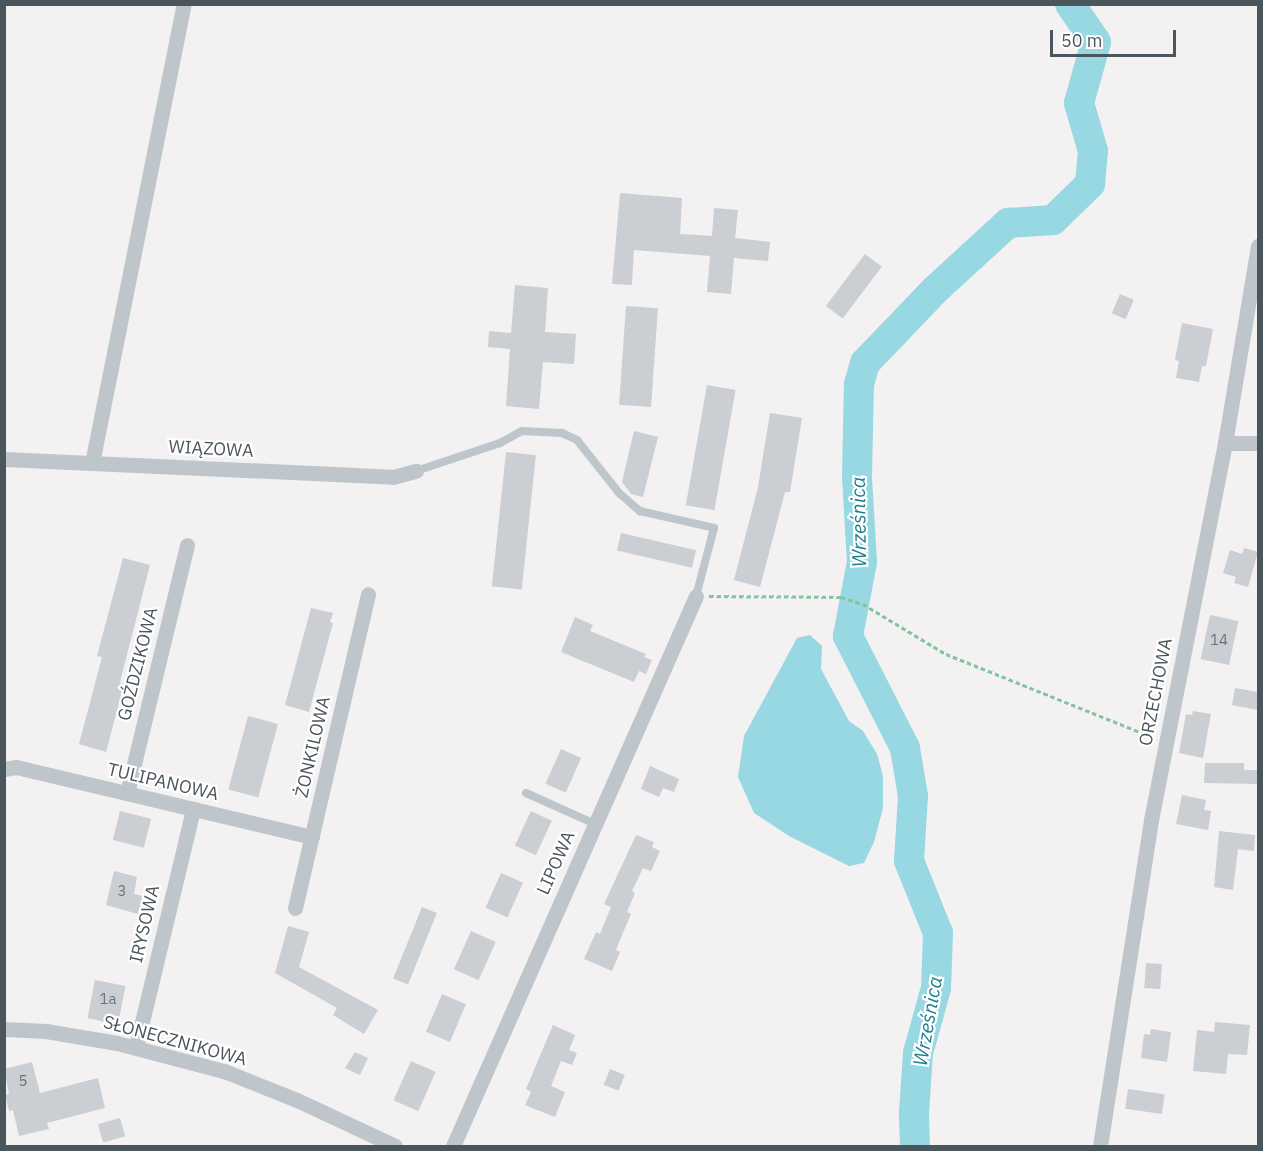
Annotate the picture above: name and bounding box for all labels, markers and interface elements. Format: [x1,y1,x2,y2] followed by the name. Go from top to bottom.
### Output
[1053,18,1179,56] scale bar
[1061,29,1103,52] text: 50 m
[168,436,254,462] street label: WIĄZOWA
[845,476,871,568] water label: Wrześnica
[113,605,163,723] street label: GOŹDZIKOWA
[1210,631,1228,649] house number: 14
[1135,636,1177,748] street label: ORZECHOWA
[291,694,335,800] street label: ŻONKILOWA
[105,759,221,805] street label: TULIPANOWA
[532,828,580,898] street label: LIPOWA
[118,882,126,900] house number: 3
[126,883,164,965] street label: IRYSOWA
[907,974,947,1068] water label: Wrześnica
[99,990,117,1008] house number: 1a
[101,1011,249,1071] street label: SŁONECZNIKOWA
[19,1072,27,1090] house number: 5

